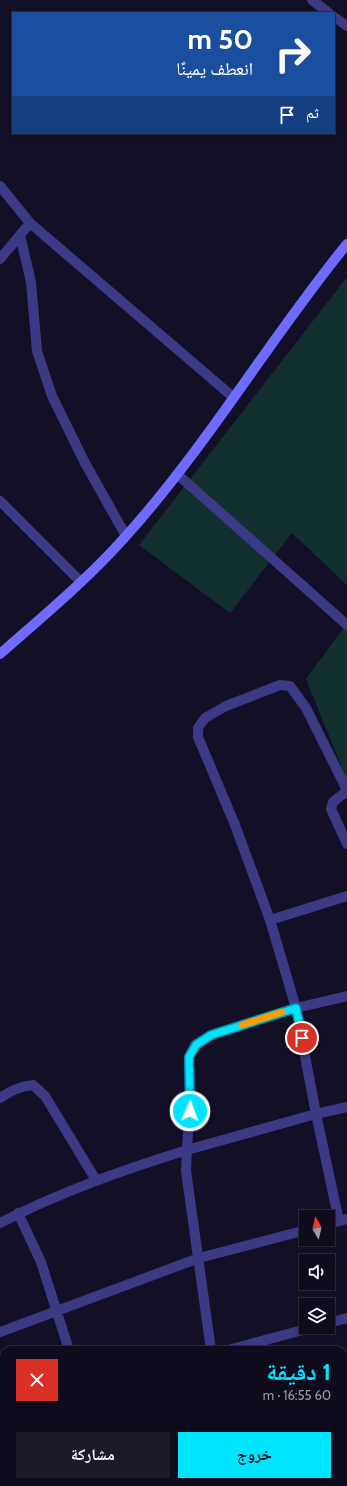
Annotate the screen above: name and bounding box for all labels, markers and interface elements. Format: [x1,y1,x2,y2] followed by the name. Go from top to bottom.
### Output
[188,22,253,56] text: 50 m
[267,28,319,80] icon: right
[176,58,253,80] text: انعطف يمينًا
[276,104,298,126] icon: arrive
[306,104,319,122] text: ثم
[285,1021,319,1055] pin
[291,1027,313,1049] icon: arrive
[169,1090,211,1132] position arrow
[299,1210,335,1246] north arrow
[299,1210,335,1334] map controls
[299,1254,335,1290] button: sound
[299,1298,335,1334] button: layers
[266,1357,331,1386] text: 1 دقيقة
[16,1359,58,1401] button: close
[263,1387,331,1403] text: 60 m · 16:55
[16,1432,170,1478] button: مشاركة
[178,1432,331,1478] button: خروج

